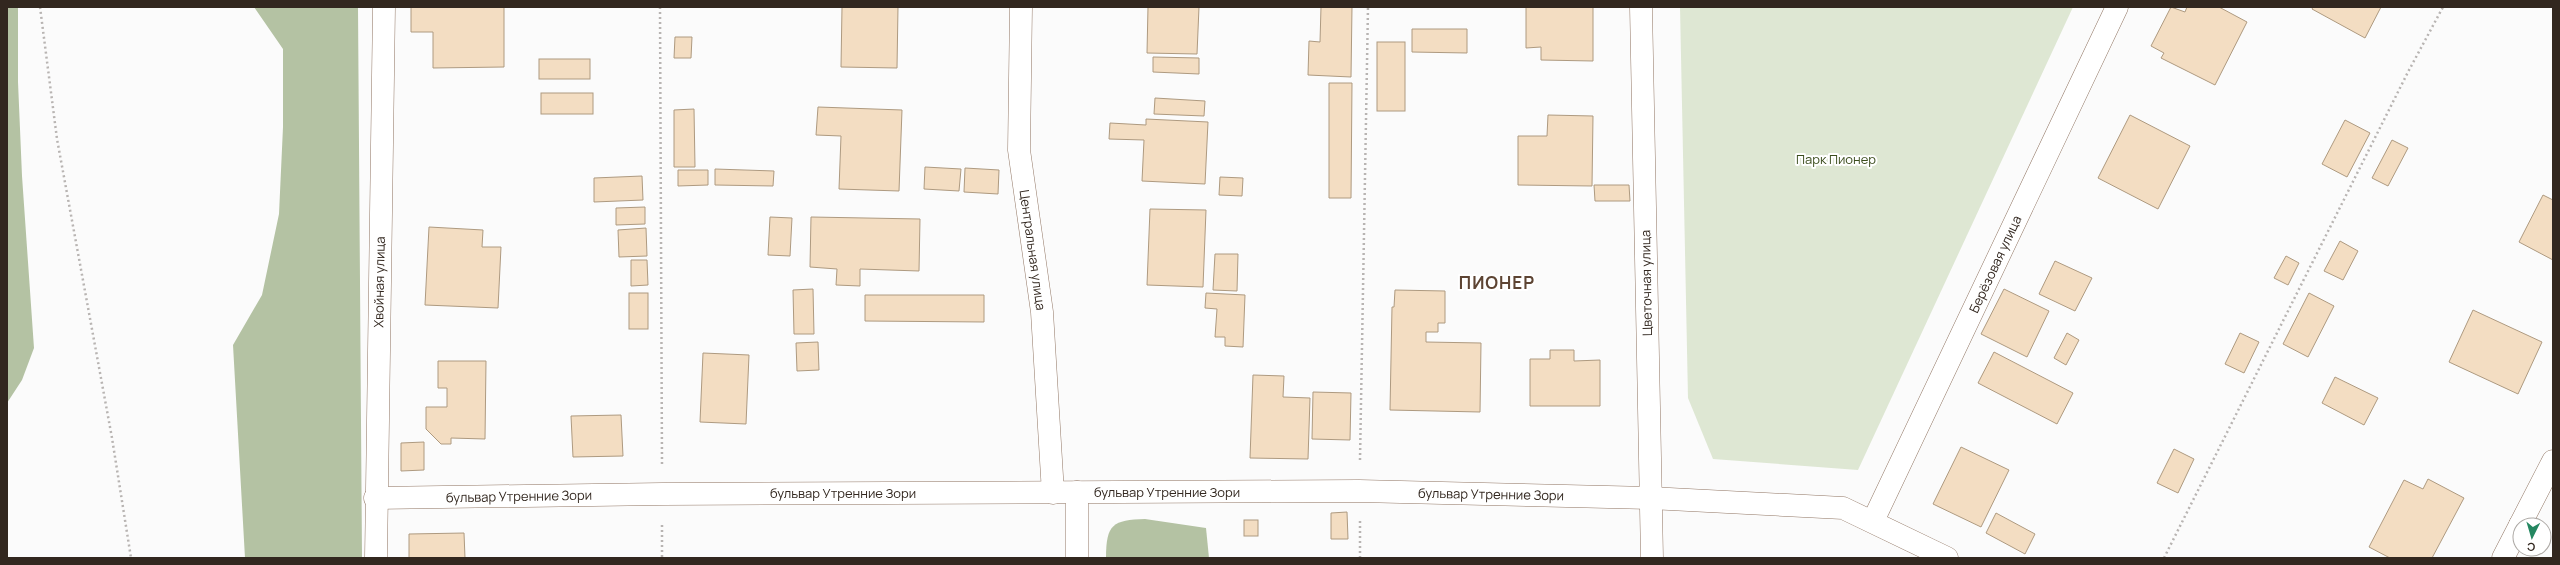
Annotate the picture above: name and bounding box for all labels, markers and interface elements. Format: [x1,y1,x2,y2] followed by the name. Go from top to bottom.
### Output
[1796,150,1876,168] park label: Парк Пионер
[1016,188,1050,312] street label: Центральная улица
[1965,212,2025,316] street label: Берёзовая улица
[1636,230,1656,336] street label: Цветочная улица
[369,236,389,328] street label: Хвойная улица
[1459,271,1535,294] district label: ПИОНЕР
[1094,483,1240,501] street label: бульвар Утренние Зори
[770,484,916,502] street label: бульвар Утренние Зори
[1418,484,1564,504] street label: бульвар Утренние Зори
[446,486,592,506] street label: бульвар Утренние Зори
[2512,517,2552,557] north arrow
[2526,540,2536,555] text: С

